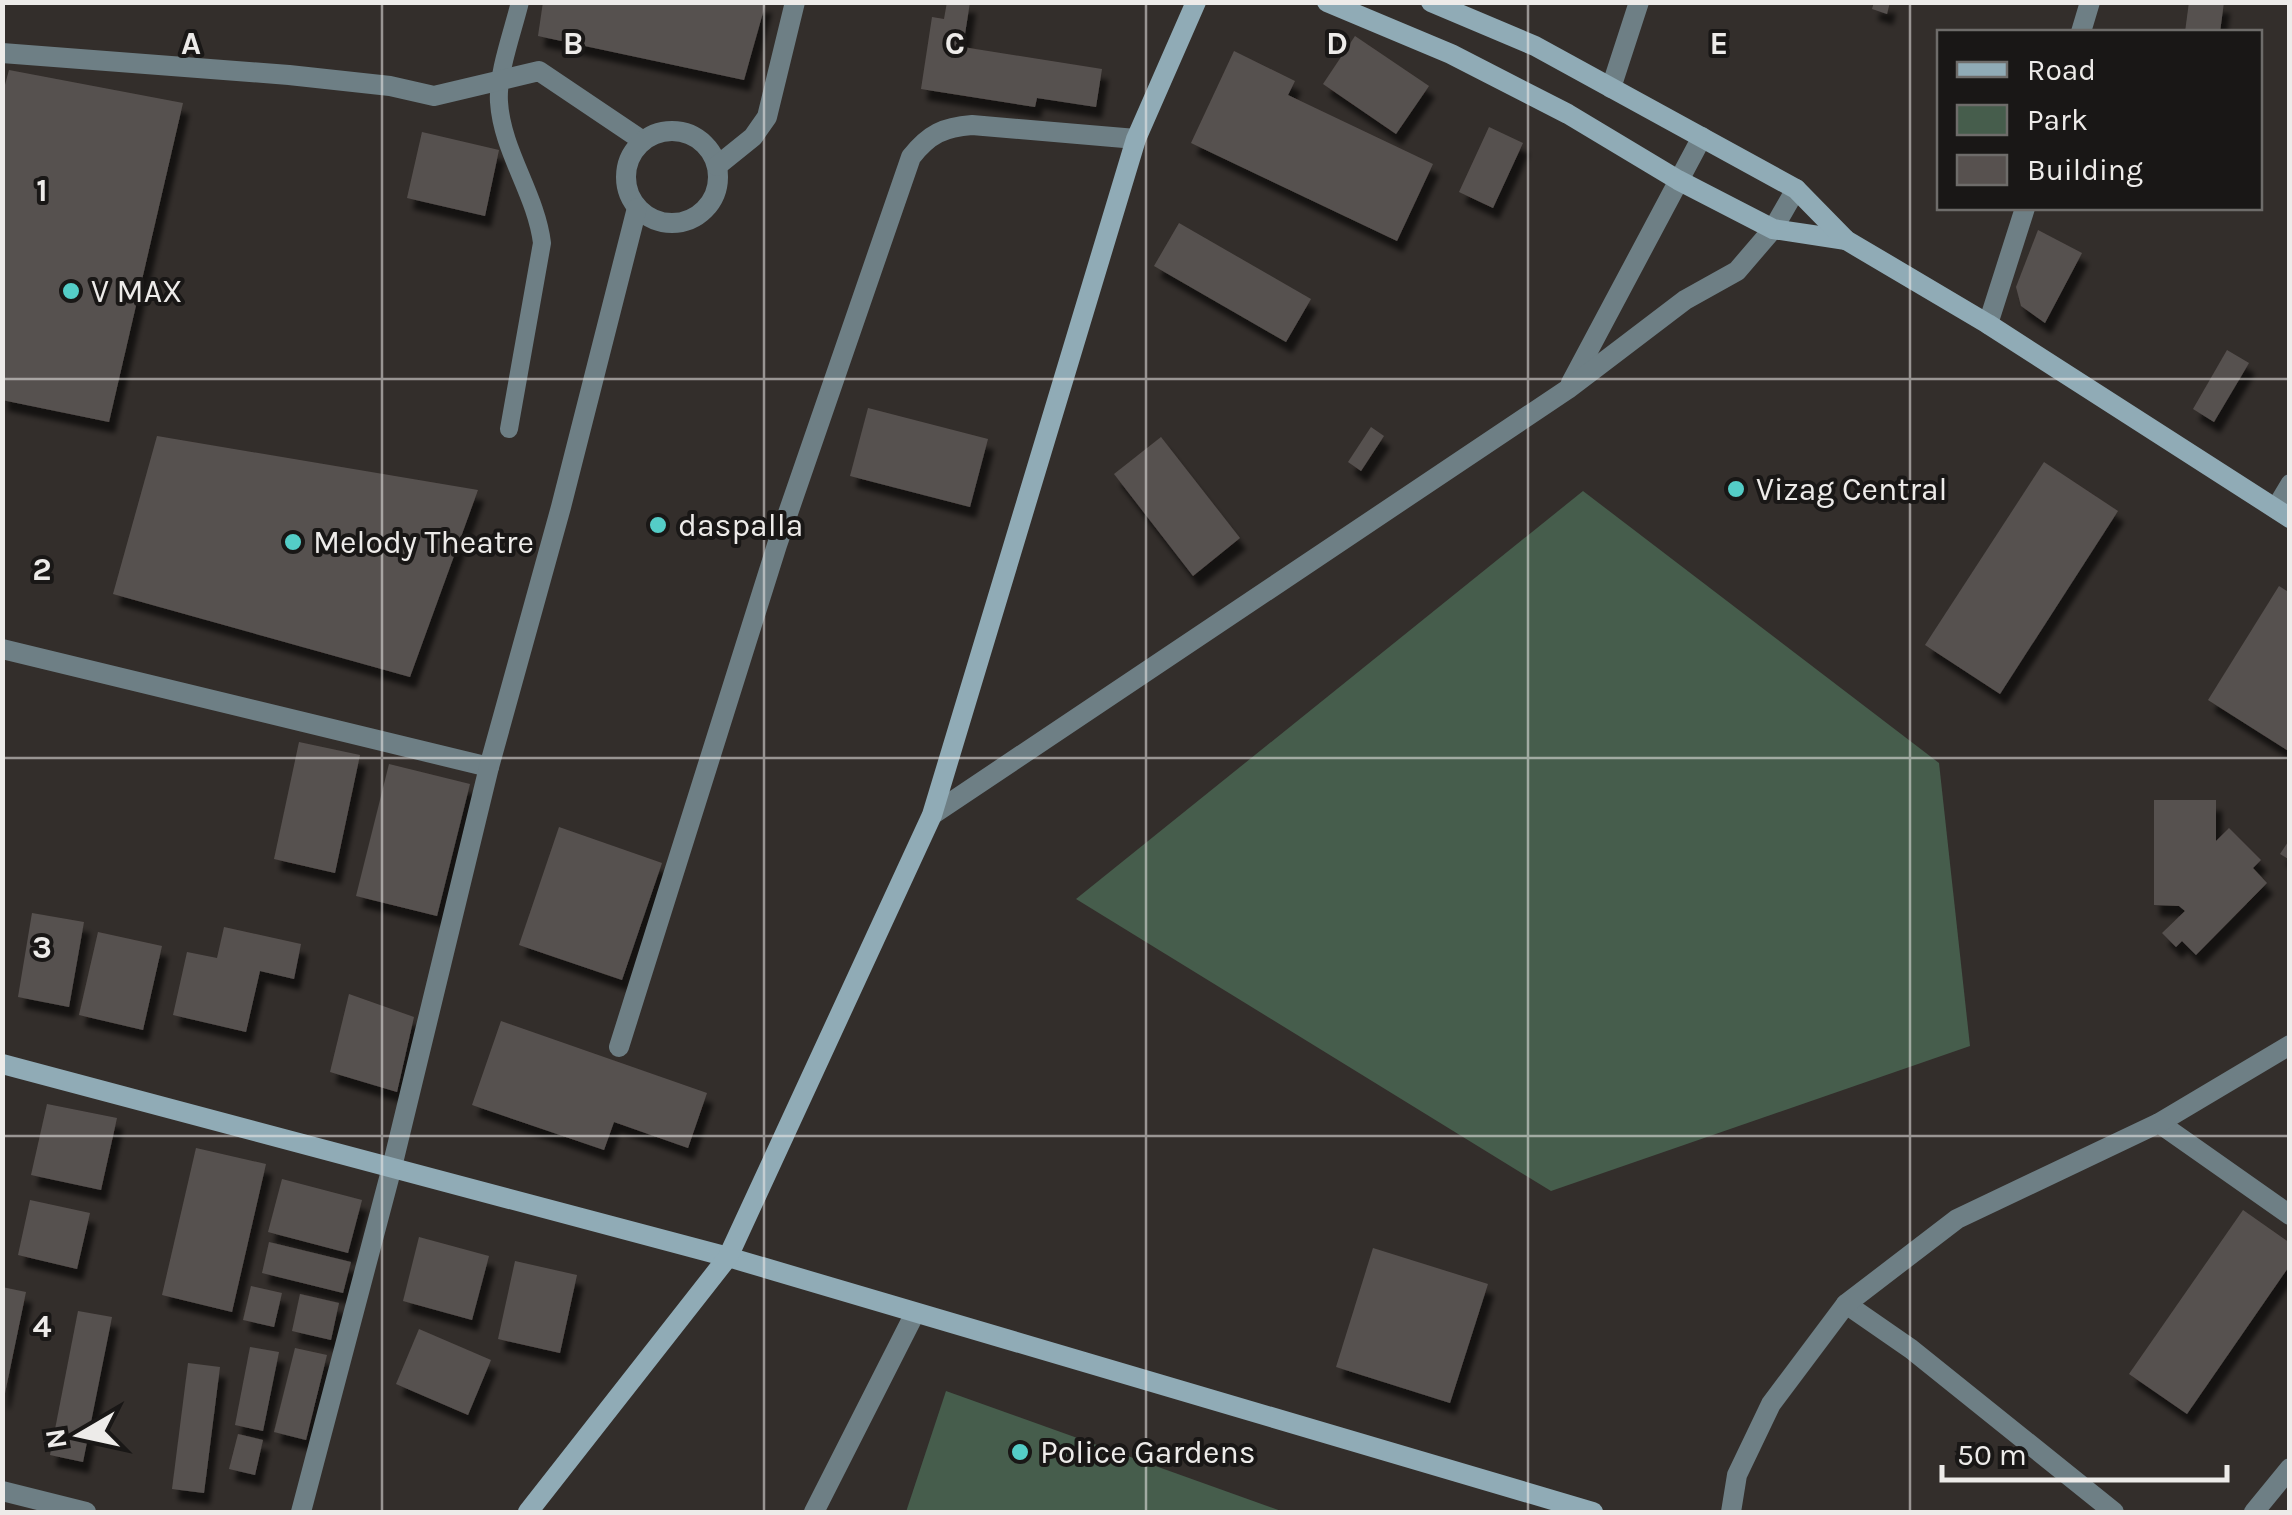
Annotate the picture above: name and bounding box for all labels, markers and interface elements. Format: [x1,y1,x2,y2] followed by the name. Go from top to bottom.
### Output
[181,25,201,62] text: A
[563,25,583,62] text: B
[945,25,965,62] text: C
[1326,25,1348,62] text: D
[1710,25,1728,62] text: E
[1937,30,2262,210] legend
[2027,52,2096,88] text: Road
[2027,102,2088,138] text: Park
[2027,152,2143,188] text: Building
[36,172,48,209] text: 1
[91,273,183,310] place label: V MAX
[60,280,82,302] marker: V MAX
[1756,471,1948,508] place label: Vizag Central
[1725,478,1747,500] marker: Vizag Central
[678,507,803,544] place label: daspalla
[647,514,669,536] marker: daspalla
[313,524,534,561] place label: Melody Theatre
[282,531,304,553] marker: Melody Theatre
[32,551,52,588] text: 2
[32,929,52,966] text: 3
[32,1308,52,1345] text: 4
[30,1385,130,1485] north arrow
[1942,1420,2227,1482] scale bar
[38,1426,74,1451] text: N
[1040,1434,1256,1471] place label: Police Gardens
[1957,1437,2027,1473] text: 50 m
[1009,1441,1031,1463] marker: Police Gardens

